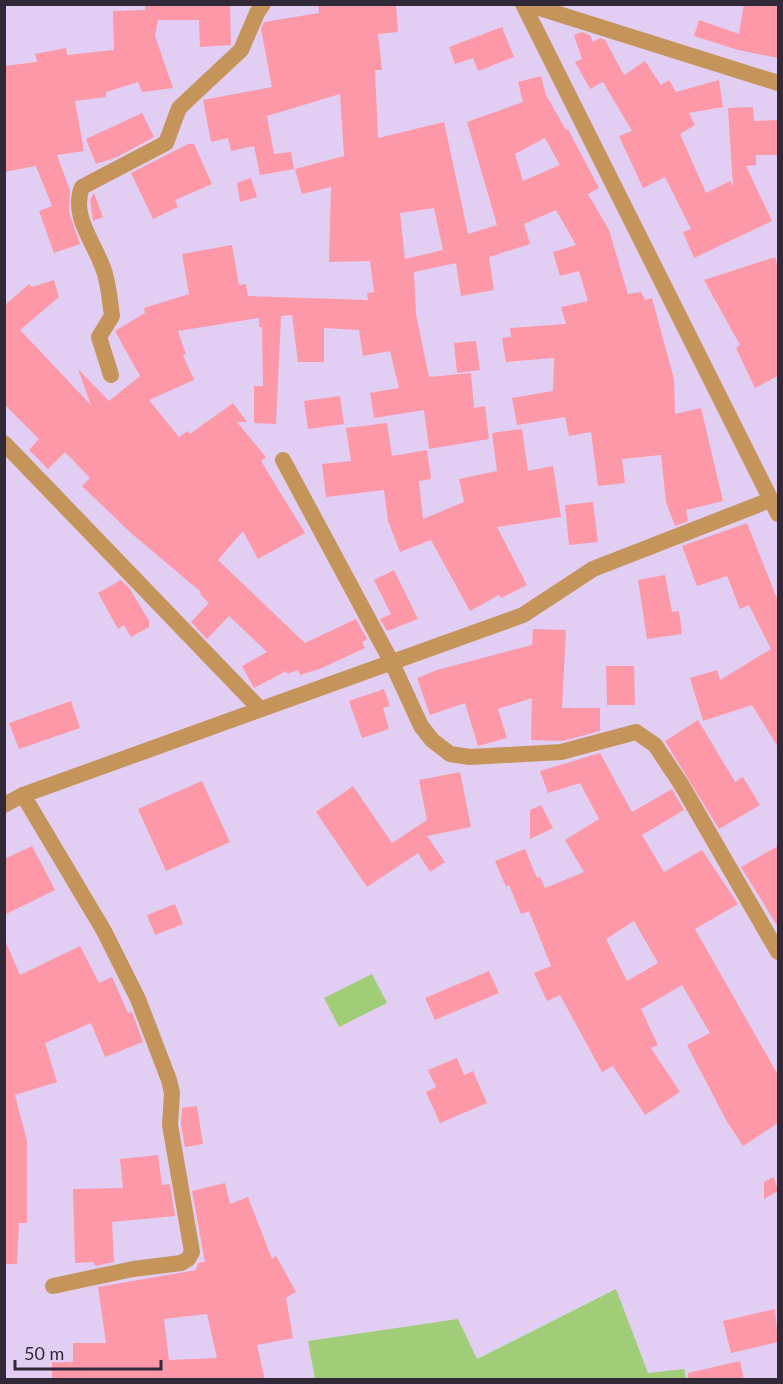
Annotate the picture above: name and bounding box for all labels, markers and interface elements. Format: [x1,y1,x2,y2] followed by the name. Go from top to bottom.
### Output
[15,1333,160,1371] scale bar
[24,1342,64,1364] text: 50 m

